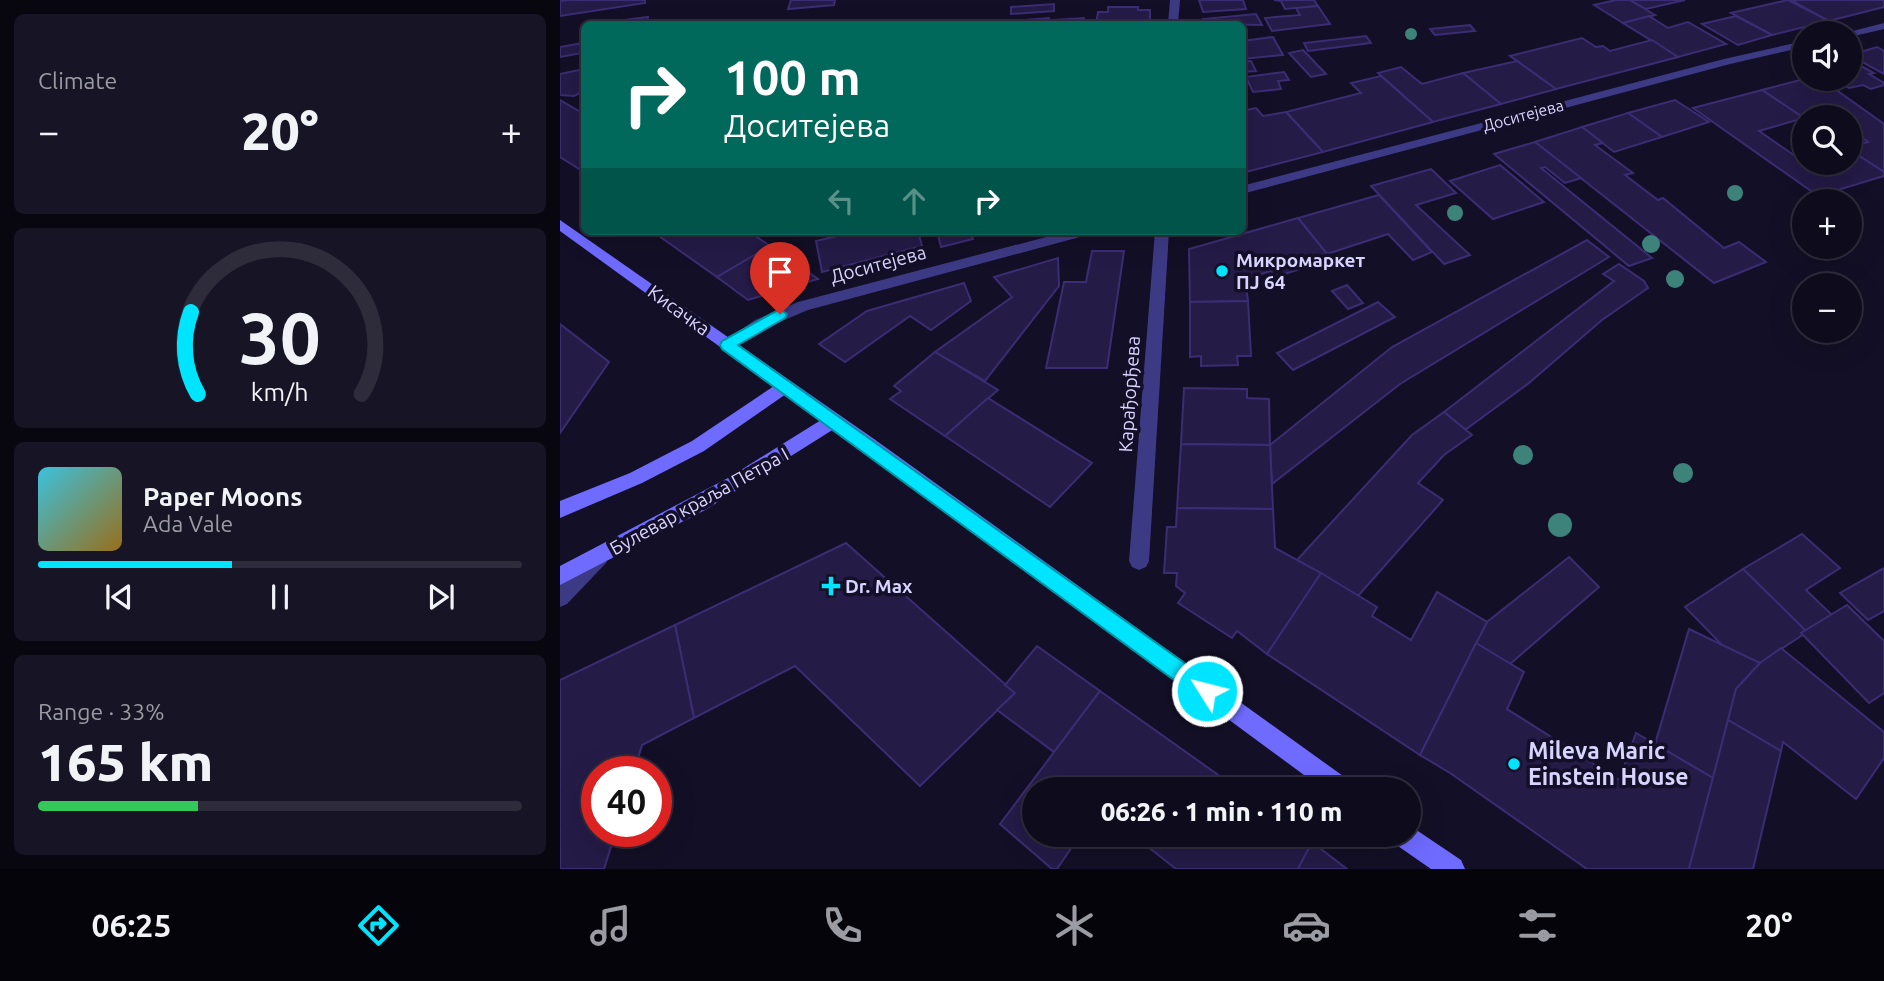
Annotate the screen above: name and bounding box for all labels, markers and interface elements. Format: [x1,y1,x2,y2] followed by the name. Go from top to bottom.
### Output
[1792,21,1862,343] map controls
[1792,21,1862,91] button: sound
[609,49,700,140] icon: right
[724,49,861,104] text: 100 m
[38,68,117,93] text: Climate
[1481,96,1565,134] street label: Доситејева
[241,102,319,160] text: 20°
[1792,105,1862,175] button: search
[724,107,890,143] text: Доситејева
[38,110,59,152] text: −
[501,110,522,152] text: +
[822,182,860,220] icon: left
[895,182,933,220] icon: ahead
[968,182,1006,220] icon: right
[1792,189,1862,259] button: +
[827,241,929,287] street label: Доситејева
[750,242,810,314] pin
[1236,249,1366,293] place label: Микромаркет ПЈ 64
[761,253,799,291] icon: arrive
[1214,263,1230,279] marker: Микромаркет ПЈ 64
[1792,273,1862,343] button: −
[644,280,714,340] street label: Кисачка
[239,296,321,378] text: 30
[1114,335,1144,453] street label: Карађорђева
[251,377,309,405] text: km/h
[606,443,792,559] street label: Булевар краља Петра I
[143,482,302,511] text: Paper Moons
[143,511,233,536] text: Ada Vale
[845,575,913,597] place label: Dr. Max
[100,578,138,616] icon: previous
[261,578,299,616] icon: pause
[422,578,460,616] icon: next
[823,578,839,594] marker: Dr. Max
[1170,654,1244,728] position arrow
[38,699,165,724] text: Range · 33%
[38,733,213,791] text: 165 km
[1528,738,1689,789] place label: Mileva Maric Einstein House
[581,756,672,847] speed limit sign: 40
[1506,756,1522,772] marker: Mileva Maric Einstein House
[1101,797,1342,826] text: 06:26 · 1 min · 110 m
[354,901,403,950] icon: directions
[586,901,635,950] icon: music
[818,901,867,950] icon: phone
[1050,901,1099,950] icon: climate
[1282,901,1331,950] icon: car
[1513,901,1562,950] icon: filters
[91,907,171,943] text: 06:25
[1745,907,1793,943] text: 20°

